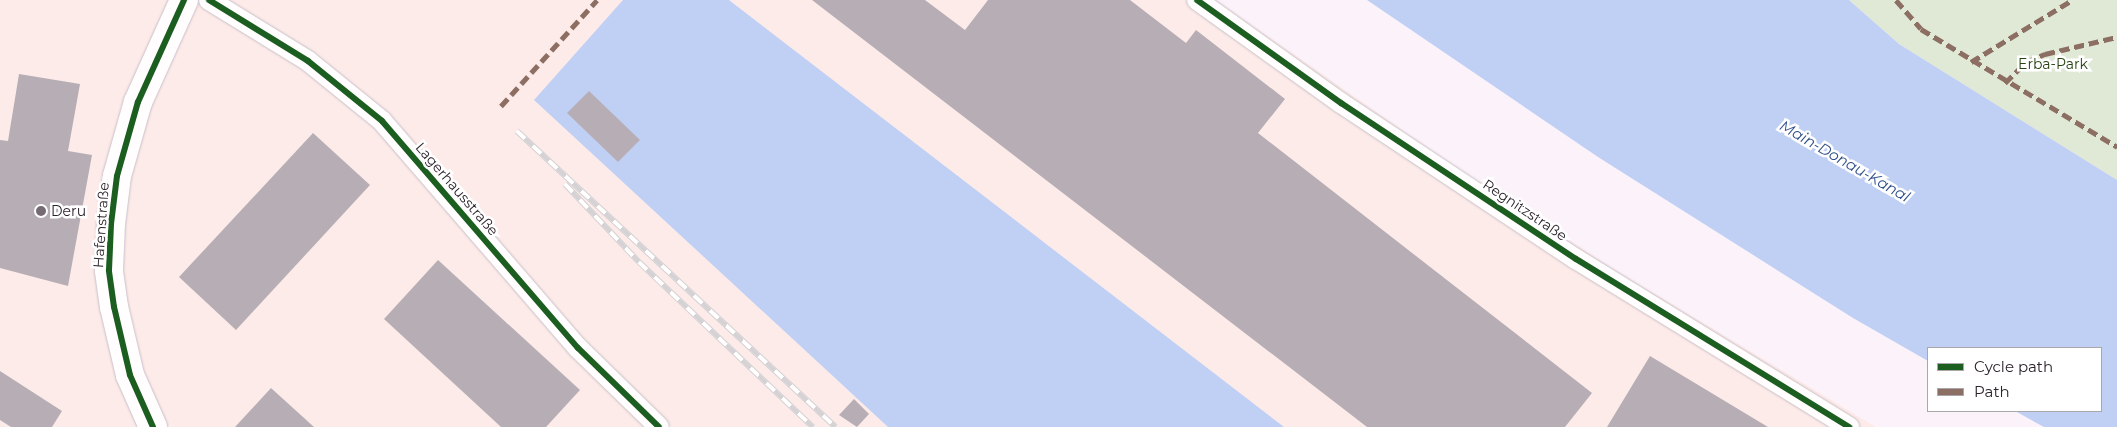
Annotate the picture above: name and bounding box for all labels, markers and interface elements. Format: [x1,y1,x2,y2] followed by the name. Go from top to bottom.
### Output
[2018,56,2088,72] park label: Erba-Park
[1777,116,1913,206] water label: Main-Donau-Kanal
[412,139,502,239] street label: Lagerhausstraße
[1480,176,1570,244] street label: Regnitzstraße
[90,182,112,268] street label: Hafenstraße
[51,203,86,219] place label: Deru
[35,205,47,217] marker: Deru
[1927,347,2102,412] legend
[1974,357,2053,376] text: Cycle path
[1974,382,2010,401] text: Path

